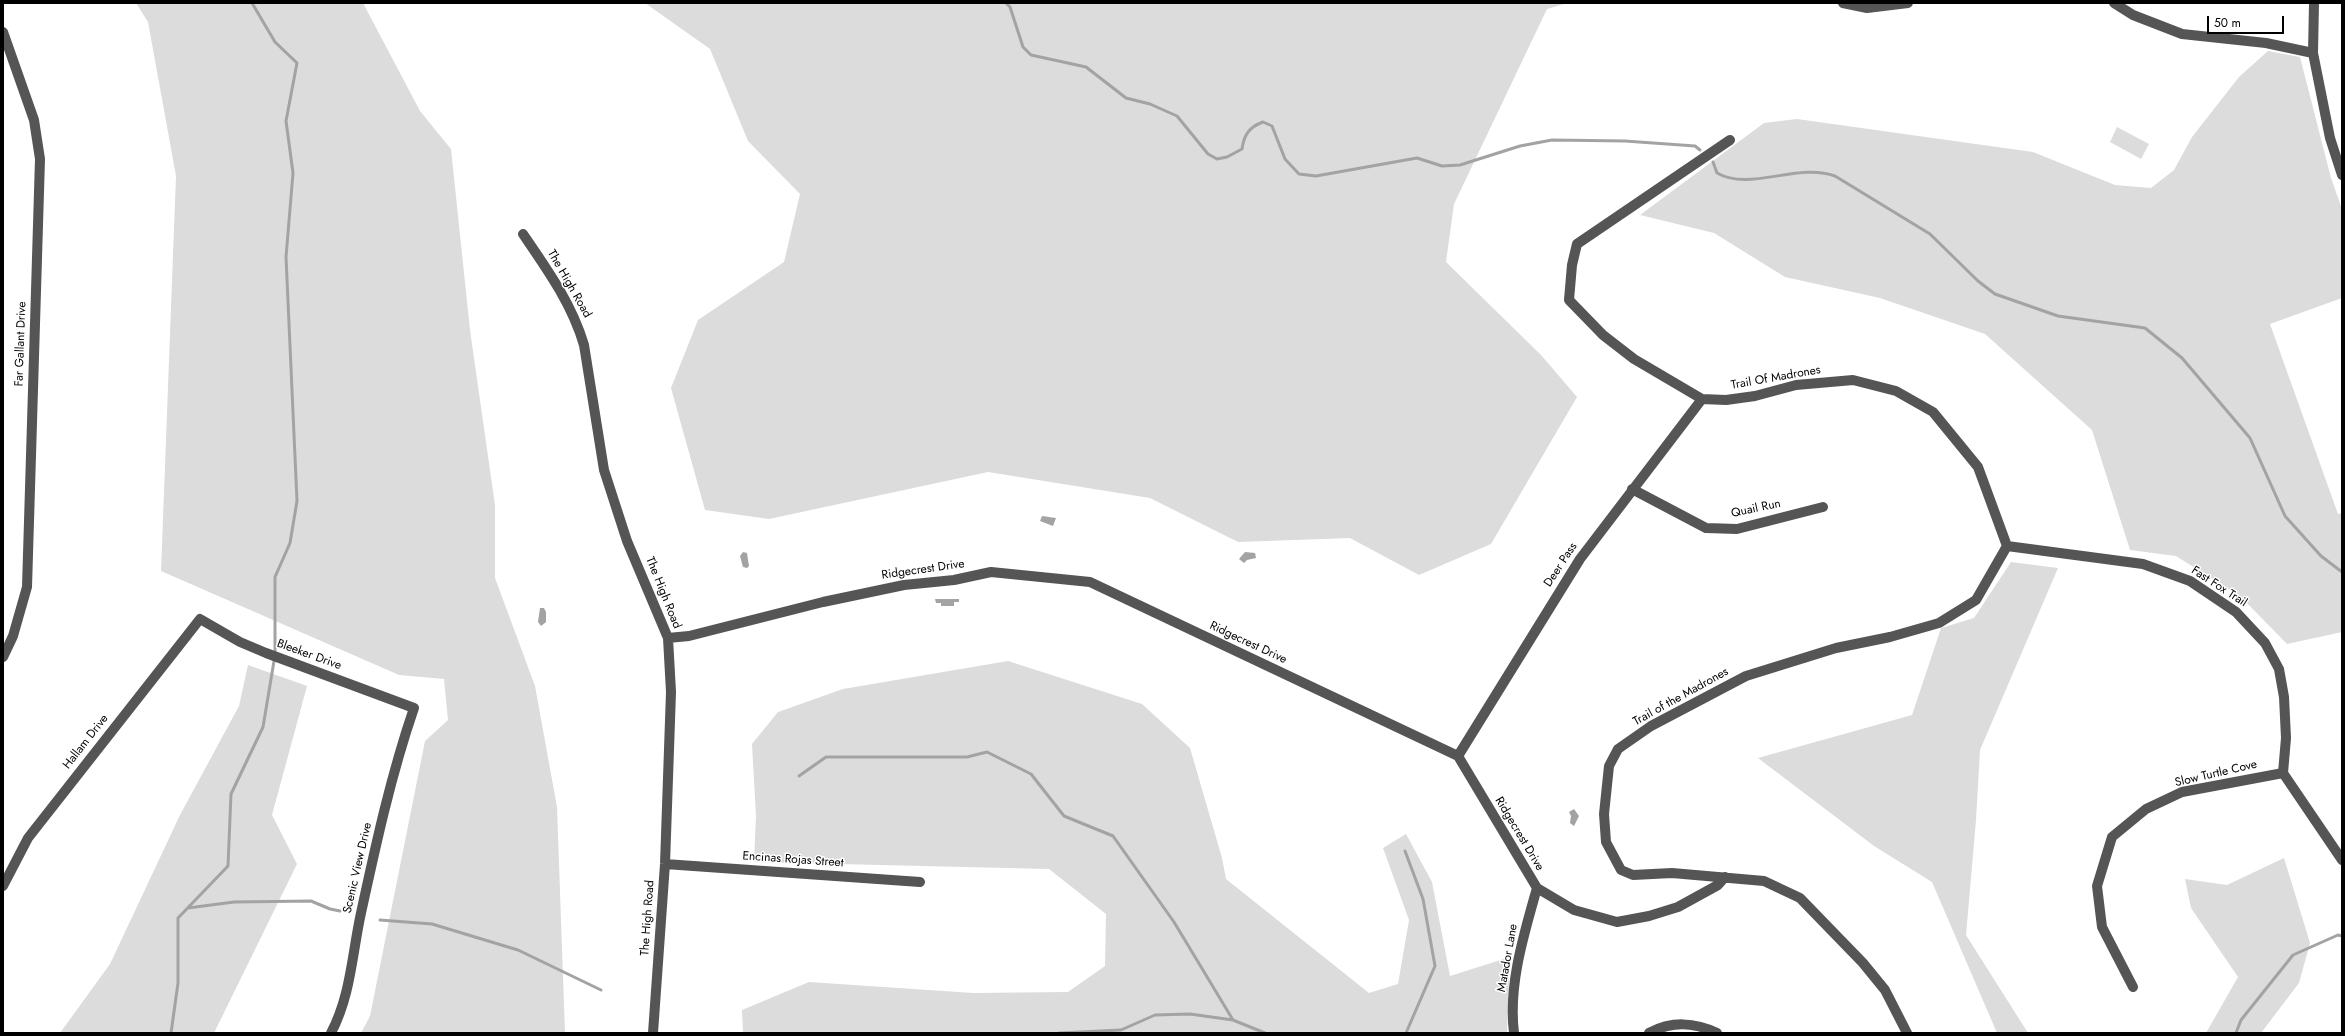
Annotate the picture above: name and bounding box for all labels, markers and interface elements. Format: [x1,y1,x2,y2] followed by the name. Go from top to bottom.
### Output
[2209,8,2286,34] scale bar
[2214,14,2241,32] text: 50 m
[544,247,594,321] street label: The High Road
[12,301,30,387] street label: Far Gallant Drive
[1730,363,1822,393] street label: Trail Of Madrones
[1730,497,1782,521] street label: Quail Run
[1541,540,1581,590] street label: Deer Pass
[642,555,684,631] street label: The High Road
[881,557,965,583] street label: Ridgecrest Drive
[2188,564,2250,610] street label: Fast Fox Trail
[1207,619,1289,667] street label: Ridgecrest Drive
[275,637,343,673] street label: Bleeker Drive
[1631,665,1731,729] street label: Trail of the Madrones
[60,712,112,772] street label: Hallam Drive
[2174,758,2258,790] street label: Slow Turtle Cove
[1491,794,1547,874] street label: Ridgecrest Drive
[341,821,375,915] street label: Scenic View Drive
[742,849,844,871] street label: Encinas Rojas Street
[638,880,658,956] street label: The High Road
[1495,923,1521,993] street label: Matador Lane

